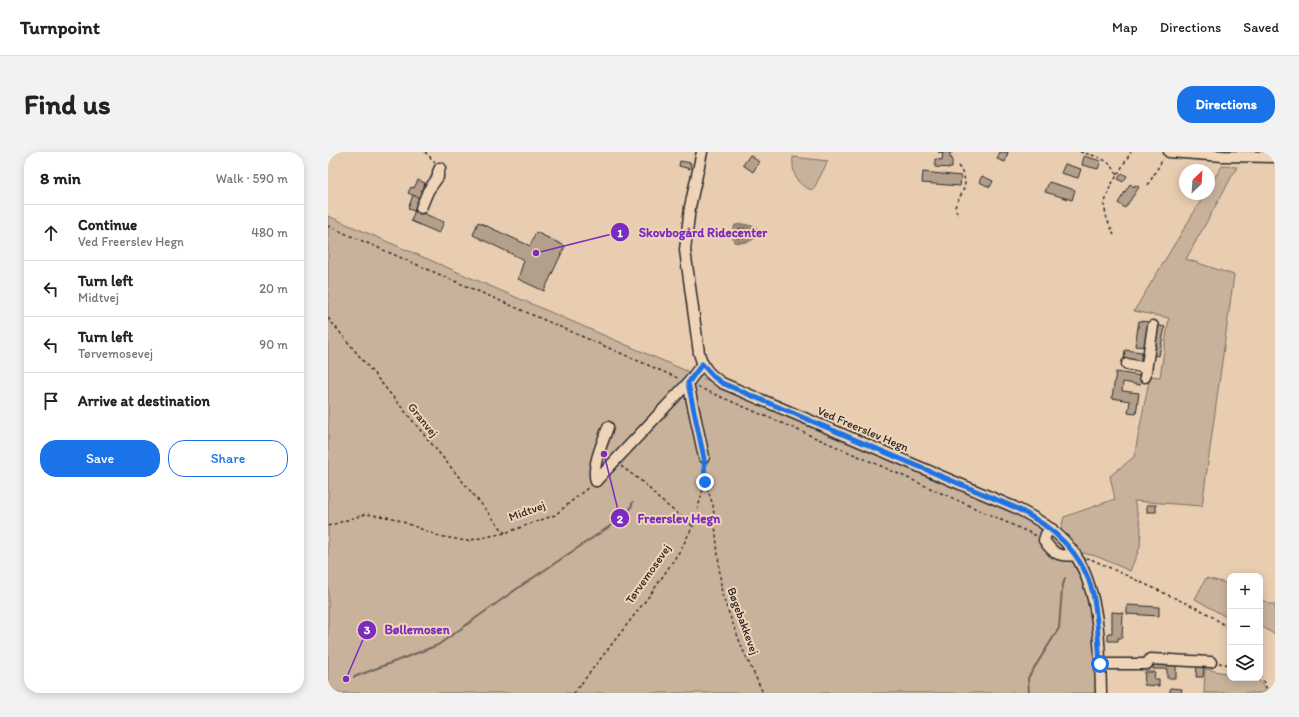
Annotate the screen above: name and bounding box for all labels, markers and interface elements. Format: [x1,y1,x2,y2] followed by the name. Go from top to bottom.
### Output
[20,16,100,39] text: Turnpoint
[1112,19,1138,36] text: Map
[1160,19,1221,36] text: Directions
[1243,19,1279,36] text: Saved
[1177,86,1275,123] button: Directions
[24,87,111,121] text: Find us
[1179,164,1215,200] north arrow
[40,168,81,188] text: 8 min
[216,171,288,186] text: Walk · 590 m
[78,216,137,234] text: Continue
[610,220,775,245] callout: Skovbogård Ridecenter
[40,222,62,244] icon: ahead
[251,225,288,240] text: 480 m
[639,225,768,241] text: Skovbogård Ridecenter
[617,226,623,240] text: 1
[78,234,184,249] text: Ved Freerslev Hegn
[78,272,133,290] text: Turn left
[40,278,62,300] icon: left
[259,281,288,296] text: 20 m
[78,290,119,305] text: Midtvej
[78,328,133,346] text: Turn left
[40,334,62,356] icon: left
[259,337,288,352] text: 90 m
[78,346,153,361] text: Tørvemosevej
[40,390,62,412] icon: arrive
[78,392,210,410] text: Arrive at destination
[405,400,441,440] street label: Granvej
[815,403,911,455] street label: Ved Freerslev Hegn
[40,440,160,477] button: Save
[168,440,288,477] button: Share
[696,473,714,491] route end
[507,498,547,524] street label: Midtvej
[610,506,729,531] callout: Freerslev Hegn
[638,511,721,527] text: Freerslev Hegn
[617,512,624,526] text: 2
[622,542,674,606] street label: Tørvemosevej
[1227,573,1263,681] map controls
[1227,573,1263,609] button: +
[724,586,762,656] street label: Bøgebakkevej
[1227,609,1263,645] button: −
[357,617,458,642] callout: Bøllemosen
[384,622,451,637] text: Bøllemosen
[364,623,371,637] text: 3
[1227,645,1263,681] button: layers
[1091,655,1109,673] route start

